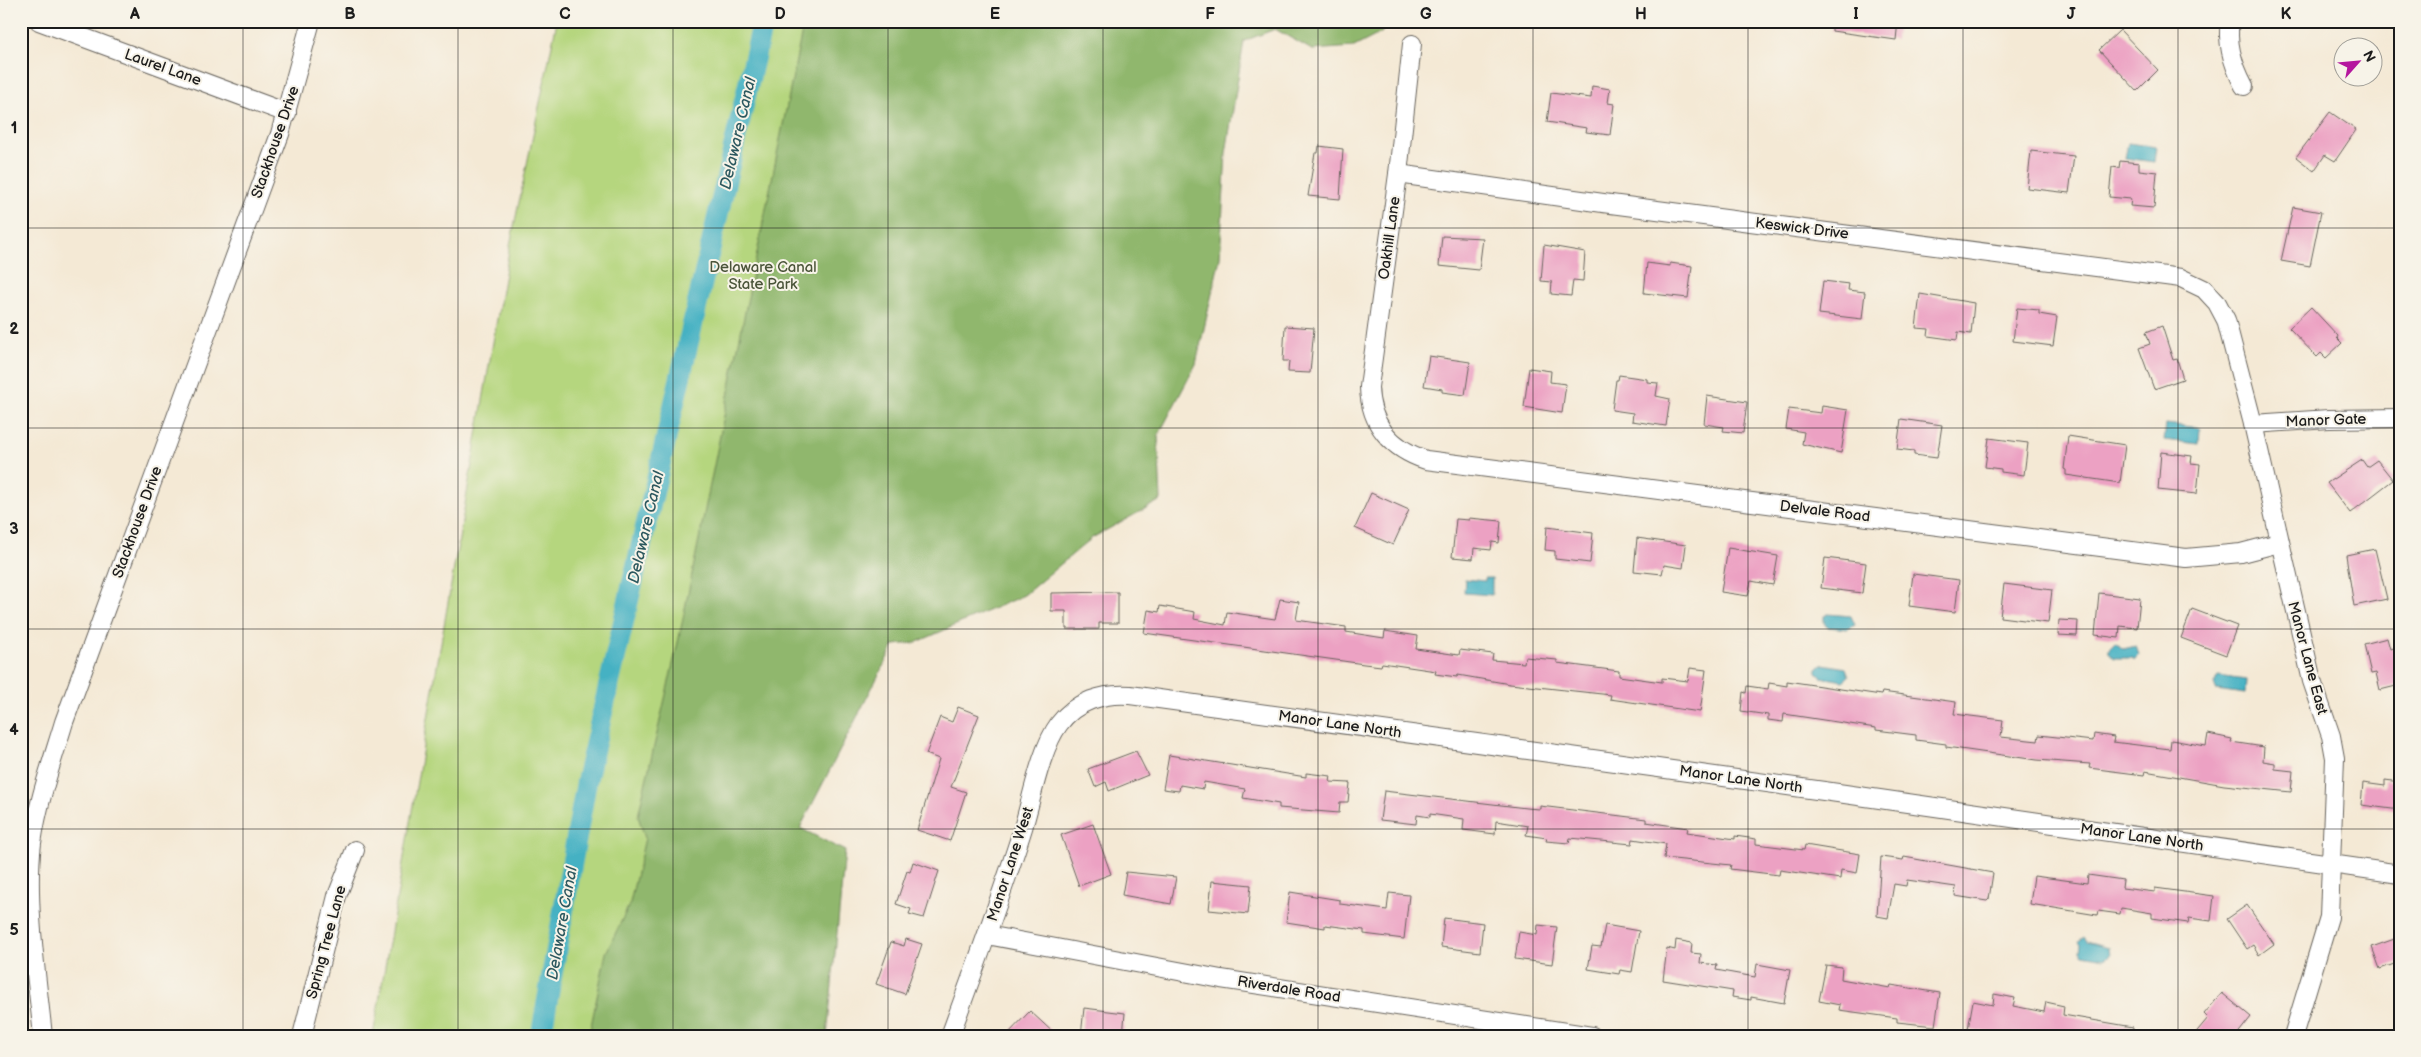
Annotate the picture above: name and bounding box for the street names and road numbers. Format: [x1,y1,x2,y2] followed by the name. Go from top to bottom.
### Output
[122,45,204,90] street label: Laurel Lane
[247,83,304,201] street label: Stackhouse Drive
[1374,195,1405,281] street label: Oakhill Lane
[1754,213,1850,244] street label: Keswick Drive
[2285,410,2367,431] street label: Manor Gate
[108,464,167,581] street label: Stackhouse Drive
[1779,497,1871,526] street label: Delvale Road
[2283,599,2332,717] street label: Manor Lane East
[1277,706,1403,743] street label: Manor Lane North
[1678,761,1804,798] street label: Manor Lane North
[983,804,1038,924] street label: Manor Lane West
[2079,819,2205,856] street label: Manor Lane North
[302,883,351,1001] street label: Spring Tree Lane
[1236,972,1342,1007] street label: Riverdale Road

